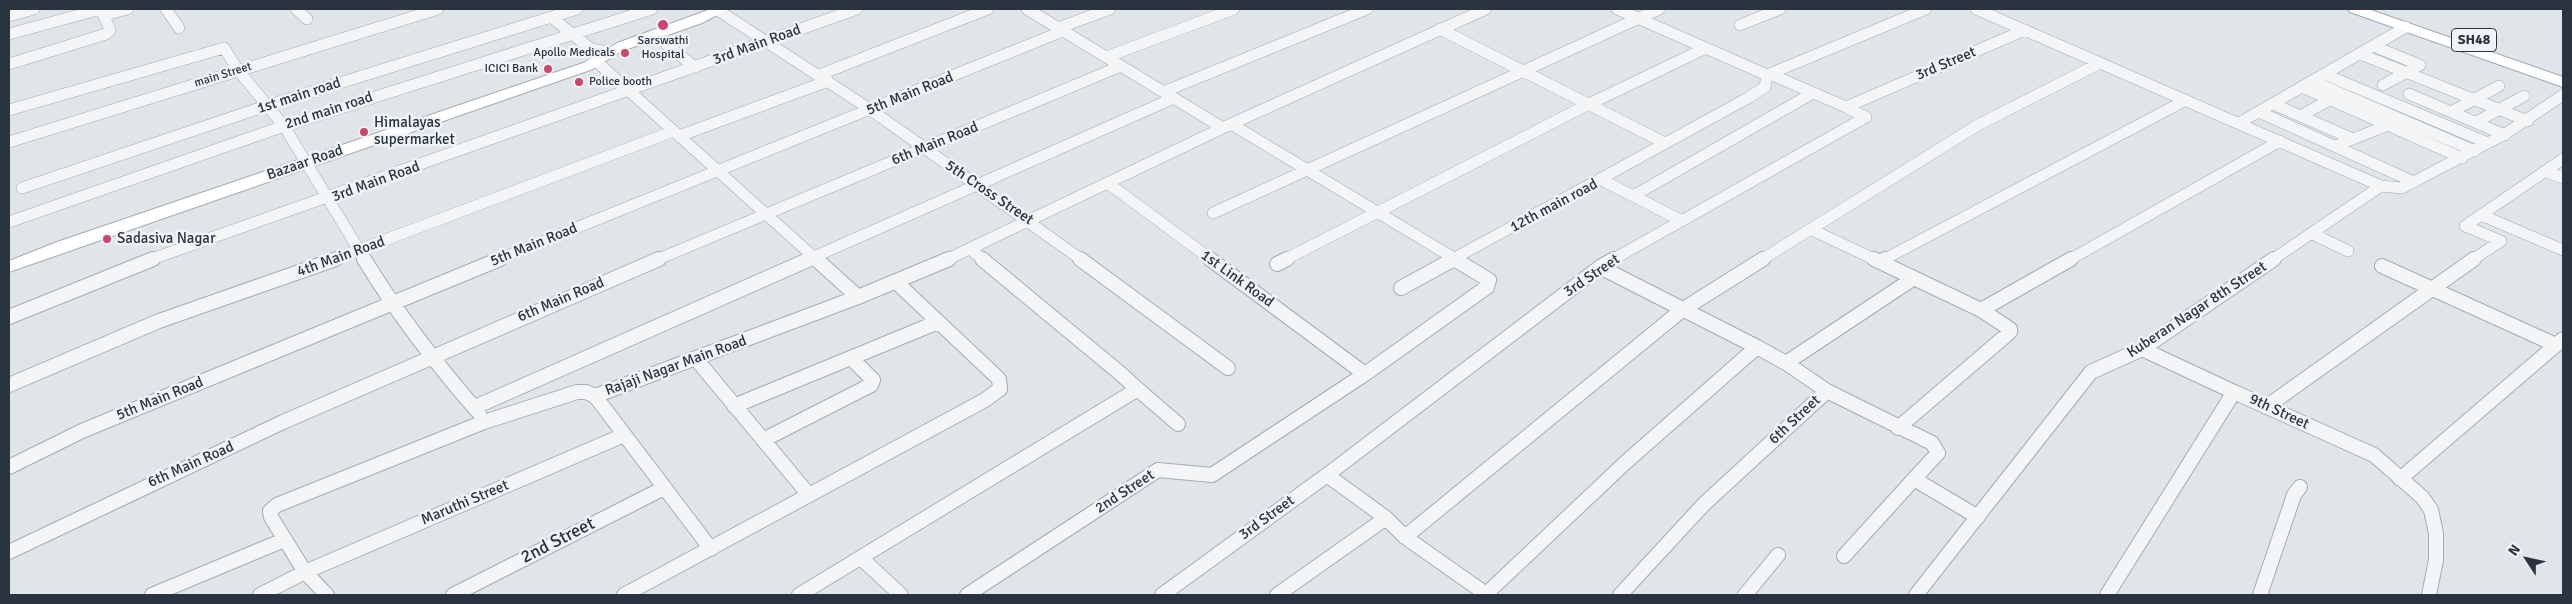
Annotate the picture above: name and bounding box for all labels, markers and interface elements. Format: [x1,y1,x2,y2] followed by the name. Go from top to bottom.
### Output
[656,18,670,32] marker: Sarswathi Hospital
[711,21,803,69] street label: 3rd Main Road
[2452,28,2496,52] road number: SH48
[638,34,688,62] place label: Sarswathi Hospital
[1913,43,1979,85] street label: 3rd Street
[534,46,615,60] place label: Apollo Medicals
[619,47,631,59] marker: Apollo Medicals
[193,59,253,91] street label: main Street
[484,62,538,76] place label: ICICI Bank
[542,63,554,75] marker: ICICI Bank
[864,68,956,120] street label: 5th Main Road
[255,74,343,118] street label: 1st main road
[589,75,652,89] place label: Police booth
[573,76,585,88] marker: Police booth
[283,88,375,134] street label: 2nd main road
[374,114,455,149] place label: Himalayas supermarket
[889,118,981,170] street label: 6th Main Road
[358,126,370,138] marker: Himalayas supermarket
[264,142,346,184] street label: Bazaar Road
[942,157,1036,229] street label: 5th Cross Street
[330,158,422,206] street label: 3rd Main Road
[1507,175,1601,237] street label: 12th main road
[488,219,580,271] street label: 5th Main Road
[117,230,215,248] place label: Sadasiva Nagar
[101,233,113,245] marker: Sadasiva Nagar
[295,233,387,281] street label: 4th Main Road
[1197,246,1277,312] street label: 1st Link Road
[1561,251,1623,301] street label: 3rd Street
[2124,258,2270,362] street label: Kuberan Nagar 8th Street
[515,274,607,326] street label: 6th Main Road
[603,332,749,400] street label: Rajaji Nagar Main Road
[114,373,206,425] street label: 5th Main Road
[2246,390,2312,434] street label: 9th Street
[1765,392,1825,448] street label: 6th Street
[145,438,237,492] street label: 6th Main Road
[1092,466,1158,518] street label: 2nd Street
[419,476,511,530] street label: Maruthi Street
[1236,492,1298,544] street label: 3rd Street
[517,513,599,569] street label: 2nd Street
[2502,534,2552,584] north arrow
[2505,541,2524,559] text: N

